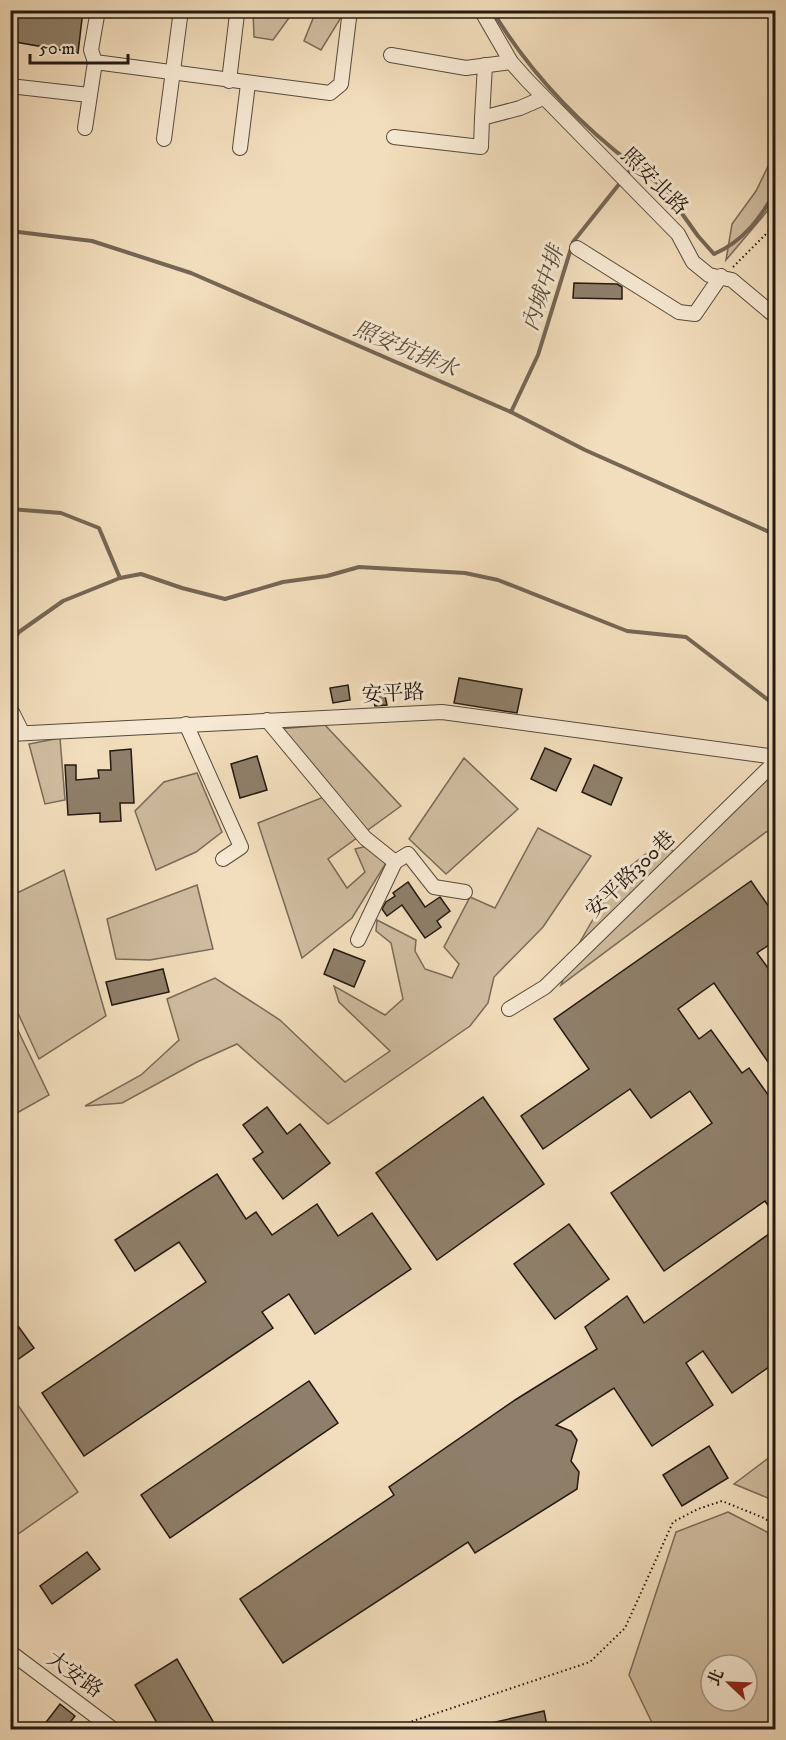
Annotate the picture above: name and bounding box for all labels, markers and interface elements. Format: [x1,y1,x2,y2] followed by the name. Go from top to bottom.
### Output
[30,27,128,65] scale bar
[39,38,75,60] text: 50 m
[615,143,693,221] street label: 照安北路
[517,240,571,334] water label: 內城中排
[350,315,463,384] water label: 照安坑排水
[361,679,425,709] street label: 安平路
[581,826,681,924] street label: 安平路300巷
[41,1646,108,1704] street label: 大安路
[699,1653,759,1713] north arrow
[704,1666,728,1689] text: 北

